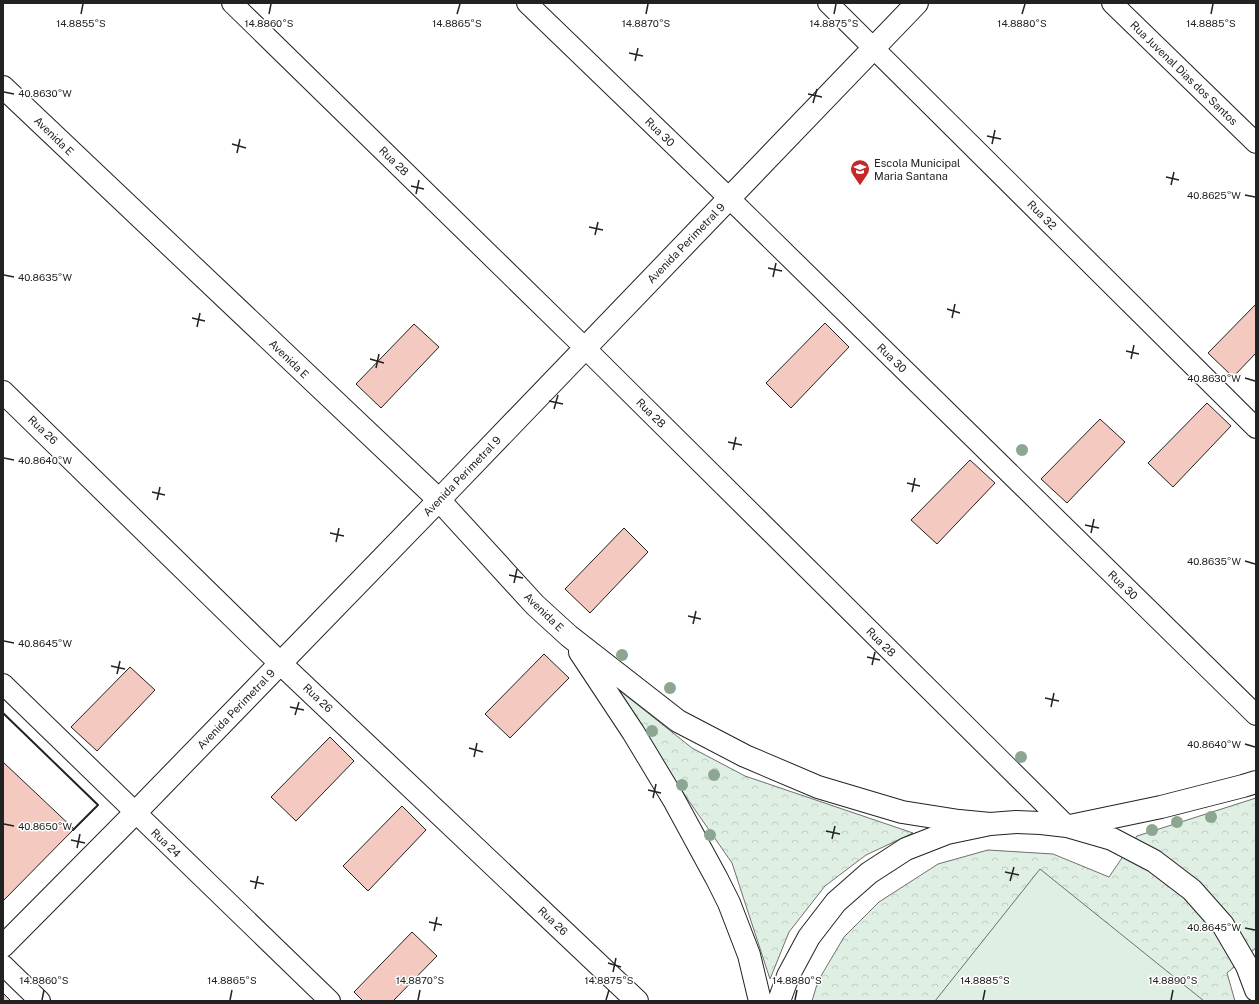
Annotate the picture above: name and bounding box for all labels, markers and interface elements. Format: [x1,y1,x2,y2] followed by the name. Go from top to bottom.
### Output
[56,17,106,29] text: 14.8855°S
[244,17,294,29] text: 14.8860°S
[432,17,482,29] text: 14.8865°S
[622,17,671,29] text: 14.8870°S
[809,17,859,29] text: 14.8875°S
[997,17,1047,29] text: 14.8880°S
[1186,17,1236,29] text: 14.8885°S
[1128,19,1240,128] street label: Rua Juvenal Dias dos Santos
[18,87,72,99] text: 40.8630°W
[32,114,76,158] street label: Avenida E
[643,115,677,149] street label: Rua 30
[377,144,411,178] street label: Rua 28
[874,157,960,182] place label: Escola Municipal Maria Santana
[849,158,871,186] school or university icon: Escola Municipal Maria Santana
[1187,189,1241,201] text: 40.8625°W
[1025,198,1059,232] street label: Rua 32
[645,201,727,285] street label: Avenida Perimetral 9
[18,271,73,283] text: 40.8635°W
[267,337,311,381] street label: Avenida E
[875,341,909,375] street label: Rua 30
[1187,372,1241,384] text: 40.8630°W
[634,396,668,430] street label: Rua 28
[26,413,60,447] street label: Rua 26
[421,434,503,518] street label: Avenida Perimetral 9
[18,454,72,466] text: 40.8640°W
[1187,555,1242,567] text: 40.8635°W
[1106,568,1140,602] street label: Rua 30
[522,590,566,634] street label: Avenida E
[864,625,898,659] street label: Rua 28
[18,637,72,649] text: 40.8645°W
[195,667,277,751] street label: Avenida Perimetral 9
[301,681,335,715] street label: Rua 26
[1187,738,1241,750] text: 40.8640°W
[18,820,72,832] text: 40.8650°W
[149,826,183,860] street label: Rua 24
[536,904,570,938] street label: Rua 26
[1187,921,1241,933] text: 40.8645°W
[19,974,69,986] text: 14.8860°S
[207,974,257,986] text: 14.8865°S
[396,974,445,986] text: 14.8870°S
[584,974,634,986] text: 14.8875°S
[772,974,822,986] text: 14.8880°S
[960,974,1010,986] text: 14.8885°S
[1148,974,1198,986] text: 14.8890°S

